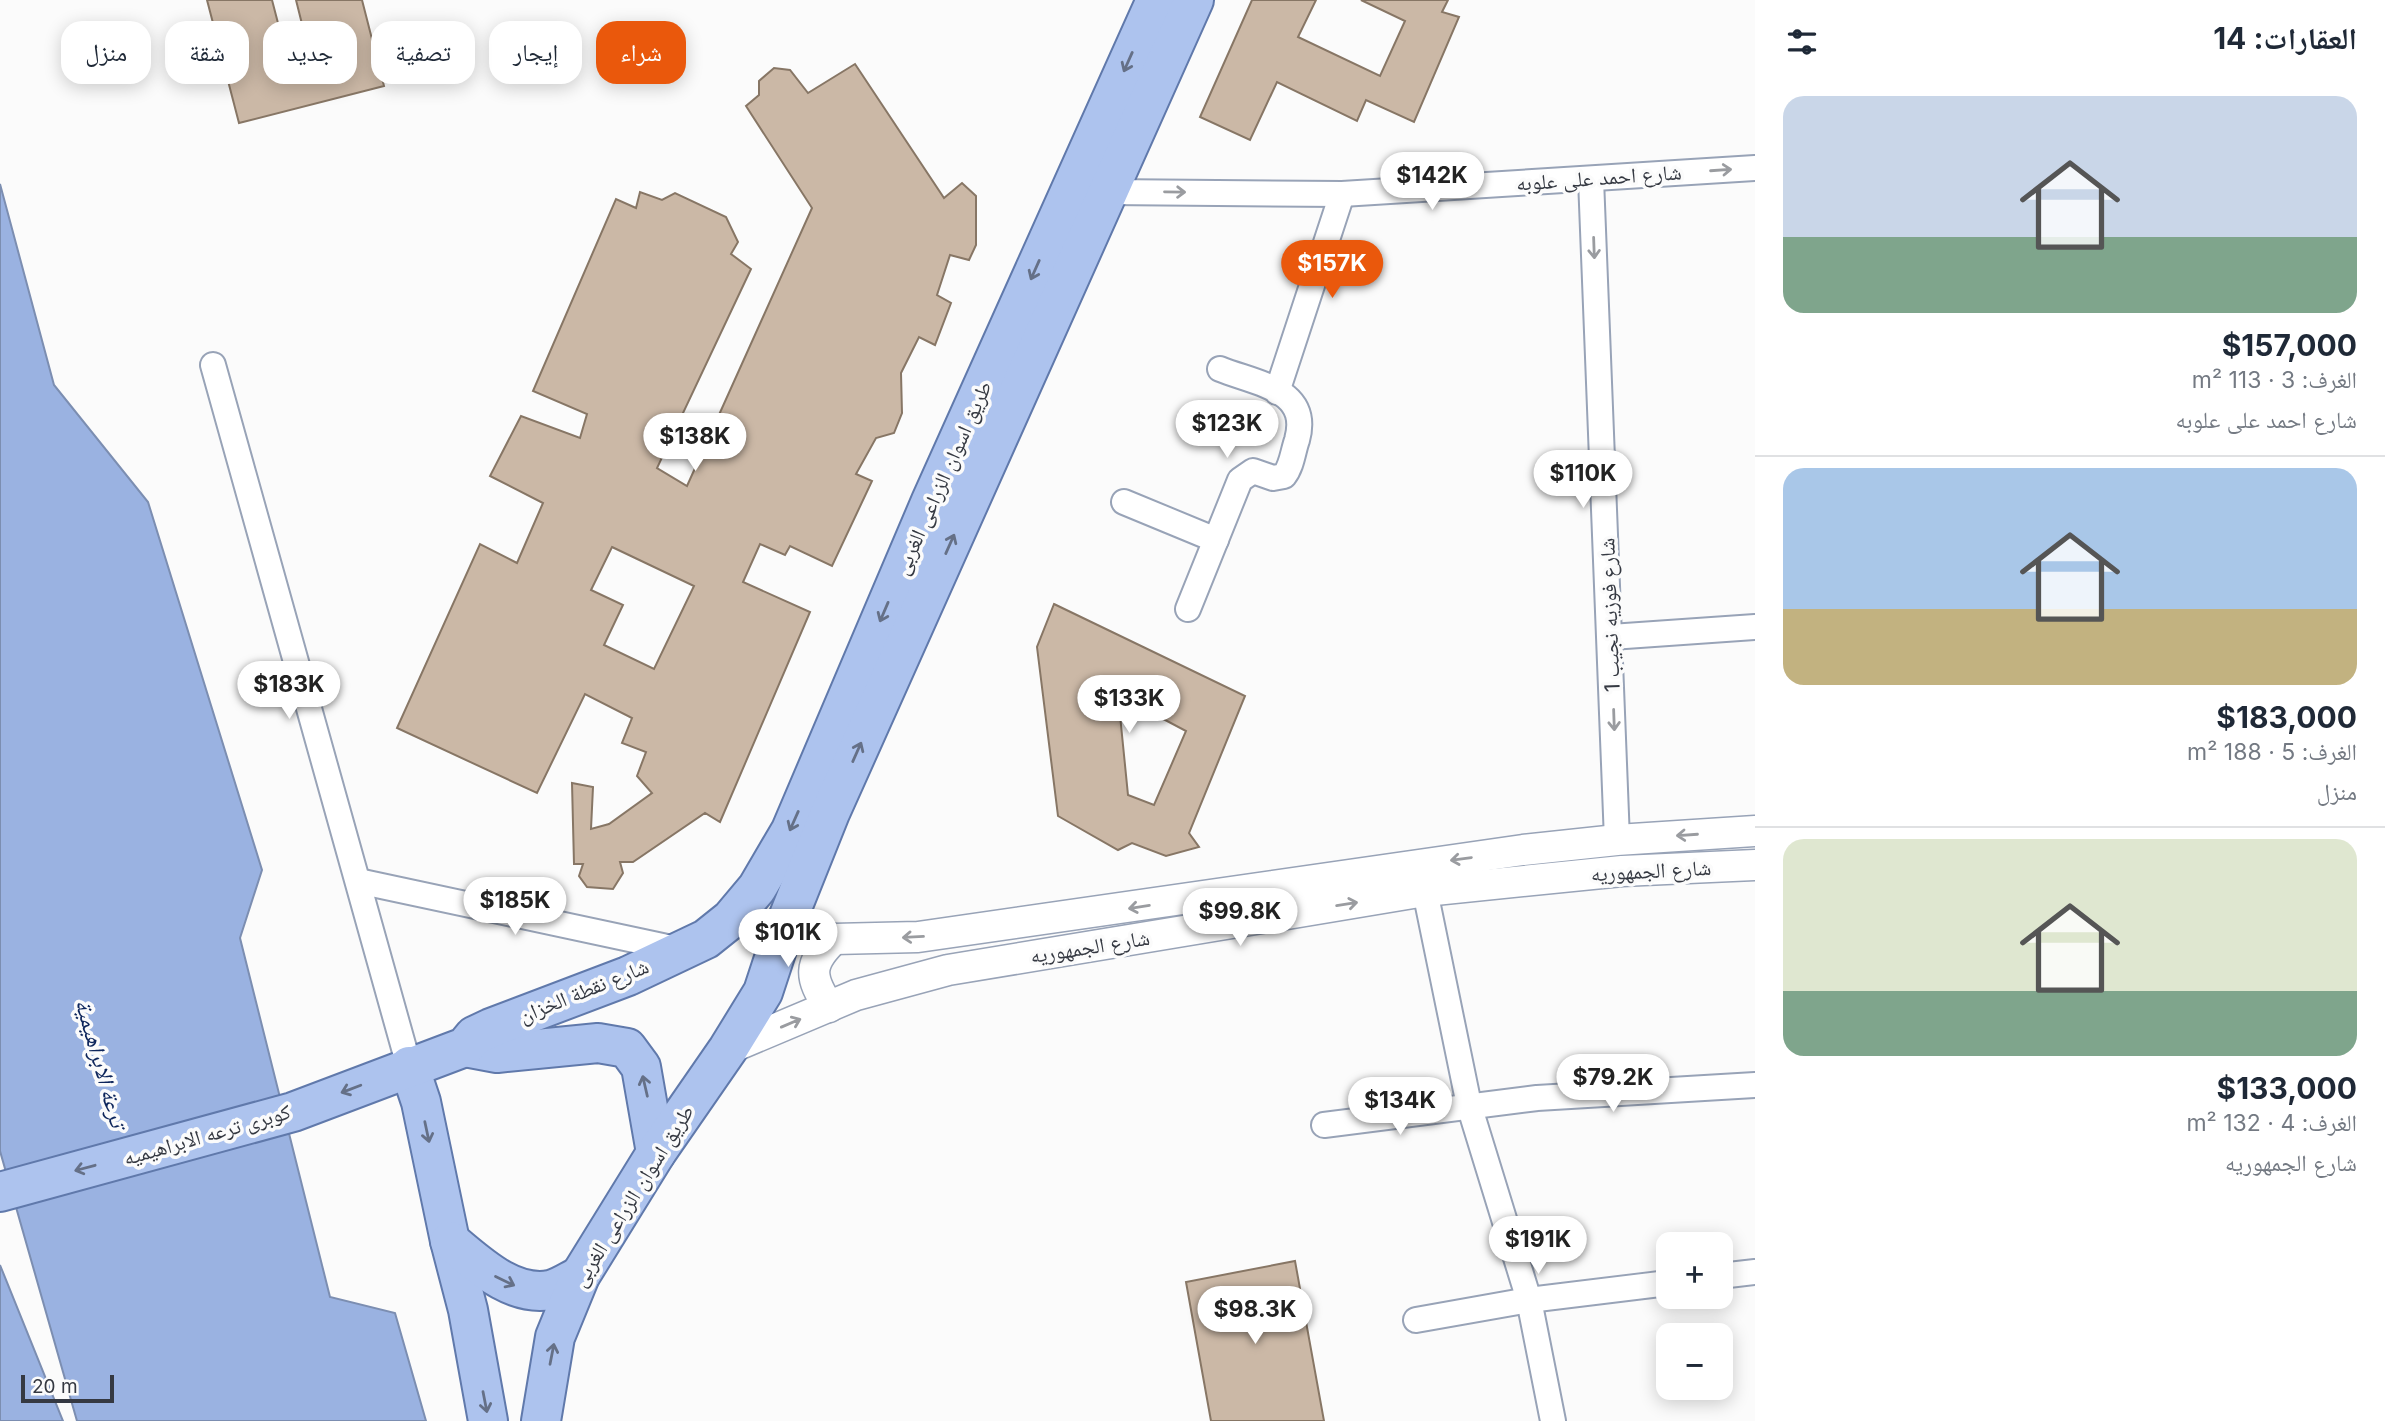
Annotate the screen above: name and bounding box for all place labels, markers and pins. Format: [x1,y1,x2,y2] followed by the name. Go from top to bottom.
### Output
[1383,152,1481,212] pin: $142K
[1283,240,1381,300] pin: $157K
[1178,400,1276,460] pin: $123K
[646,414,744,473] pin: $138K
[1534,450,1632,510] pin: $110K
[240,662,338,721] pin: $183K
[1080,676,1178,735] pin: $133K
[466,878,564,937] pin: $185K
[1183,888,1297,948] pin: $99.8K
[739,909,837,969] pin: $101K
[1556,1054,1670,1114] pin: $79.2K
[1351,1078,1449,1137] pin: $134K
[1489,1216,1587,1276] pin: $191K
[1198,1286,1312,1346] pin: $98.3K

